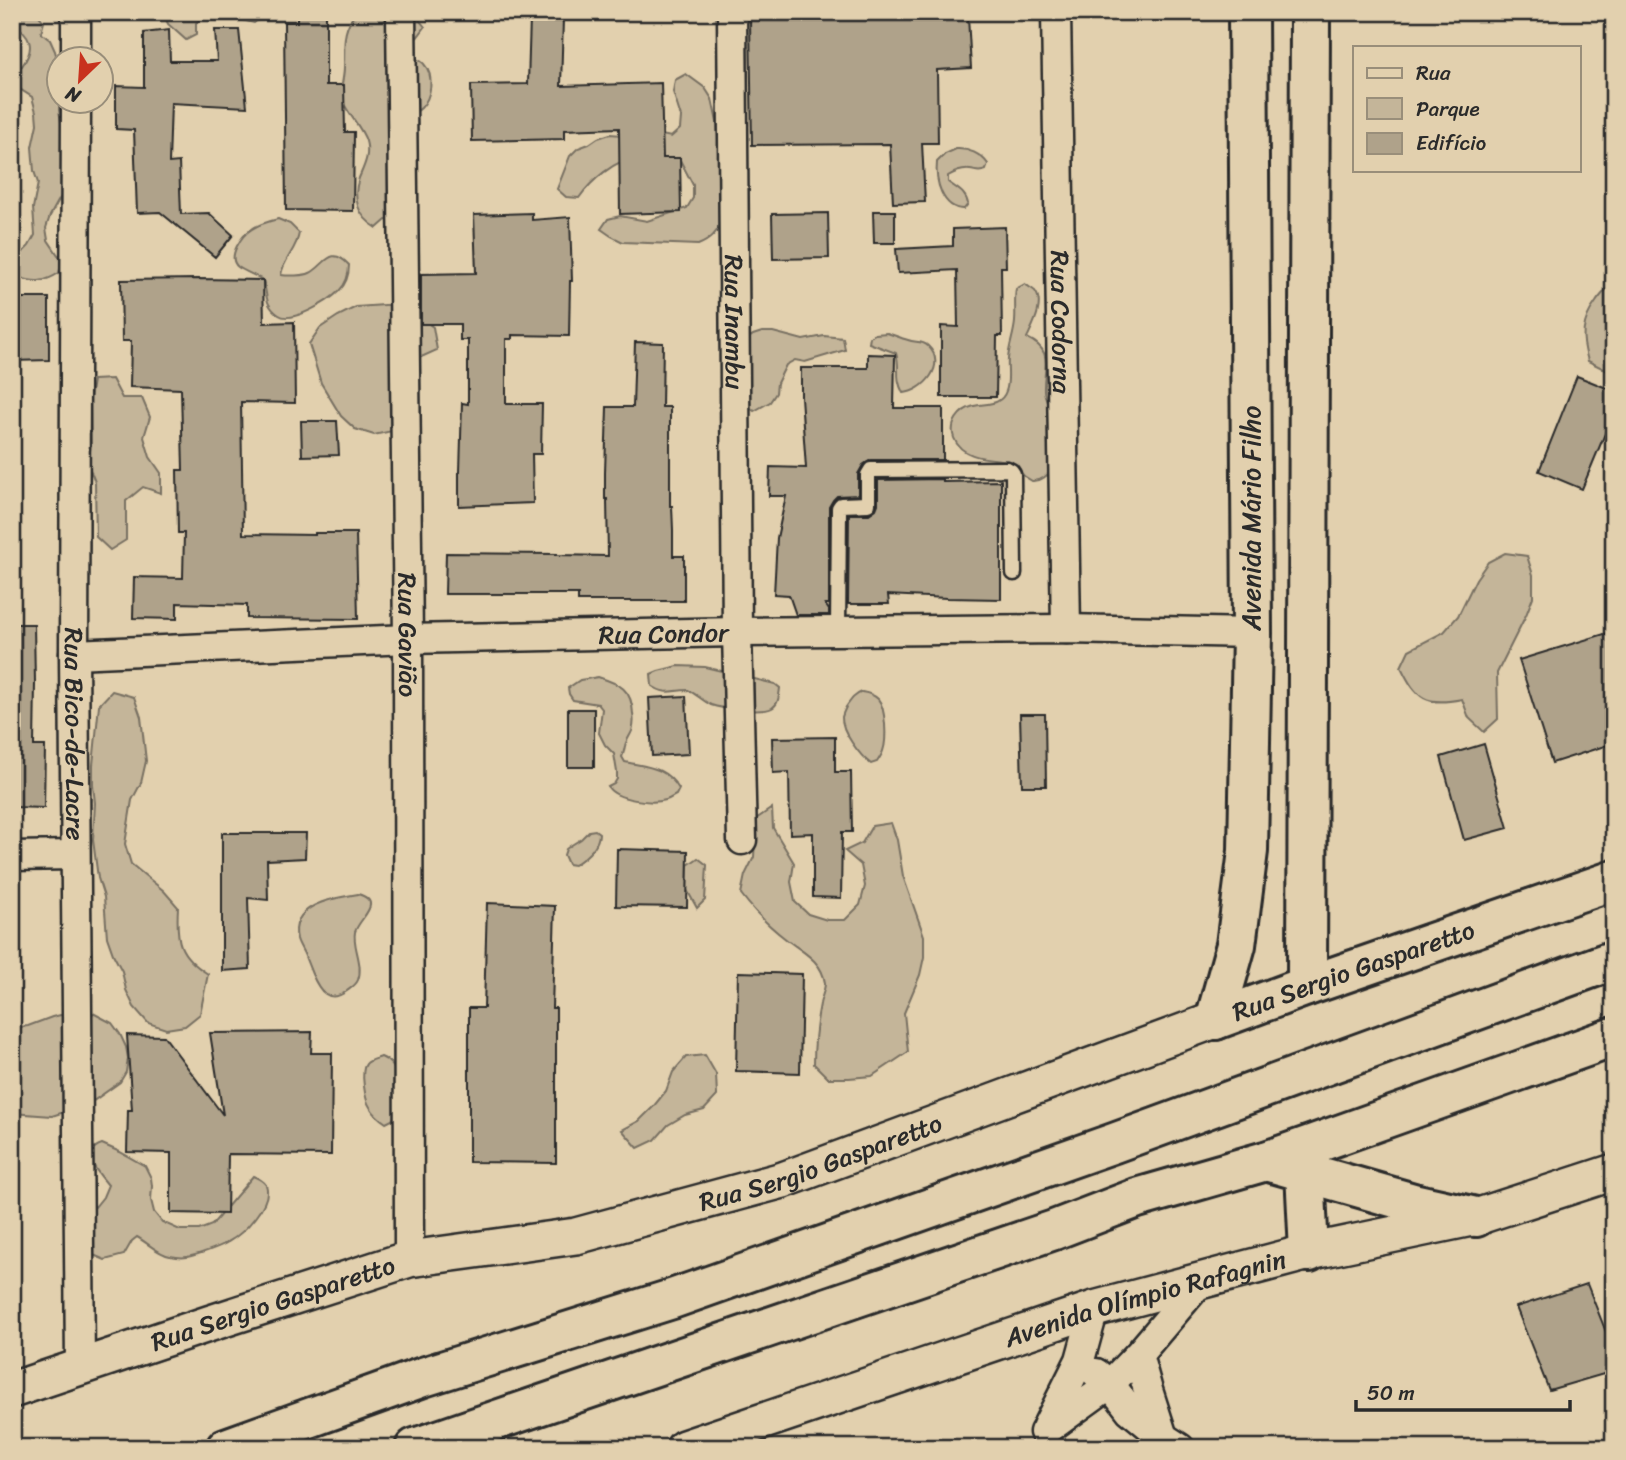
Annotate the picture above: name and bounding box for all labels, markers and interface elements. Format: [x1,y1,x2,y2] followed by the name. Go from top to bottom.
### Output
[46,46,116,116] north arrow
[1353,46,1580,172] legend
[1416,54,1451,92] text: Rua
[59,77,87,113] text: N
[1416,90,1480,128] text: Parque
[1416,124,1486,162] text: Edifício
[1037,250,1085,395] street label: Rua Codorna
[711,254,758,390] street label: Rua Inambu
[1228,406,1274,631] street label: Avenida Mário Filho
[384,573,431,697] street label: Rua Gavião
[598,609,731,658] street label: Rua Condor
[51,627,99,841] street label: Rua Bico-de-Lacre
[1226,907,1481,1035] street label: Rua Sergio Gasparetto
[694,1100,949,1225] street label: Rua Sergio Gasparetto
[997,1236,1291,1361] street label: Avenida Olímpio Rafagnin
[145,1242,401,1365] street label: Rua Sergio Gasparetto
[1356,1369,1570,1413] scale bar
[1367,1374,1415,1412] text: 50 m

